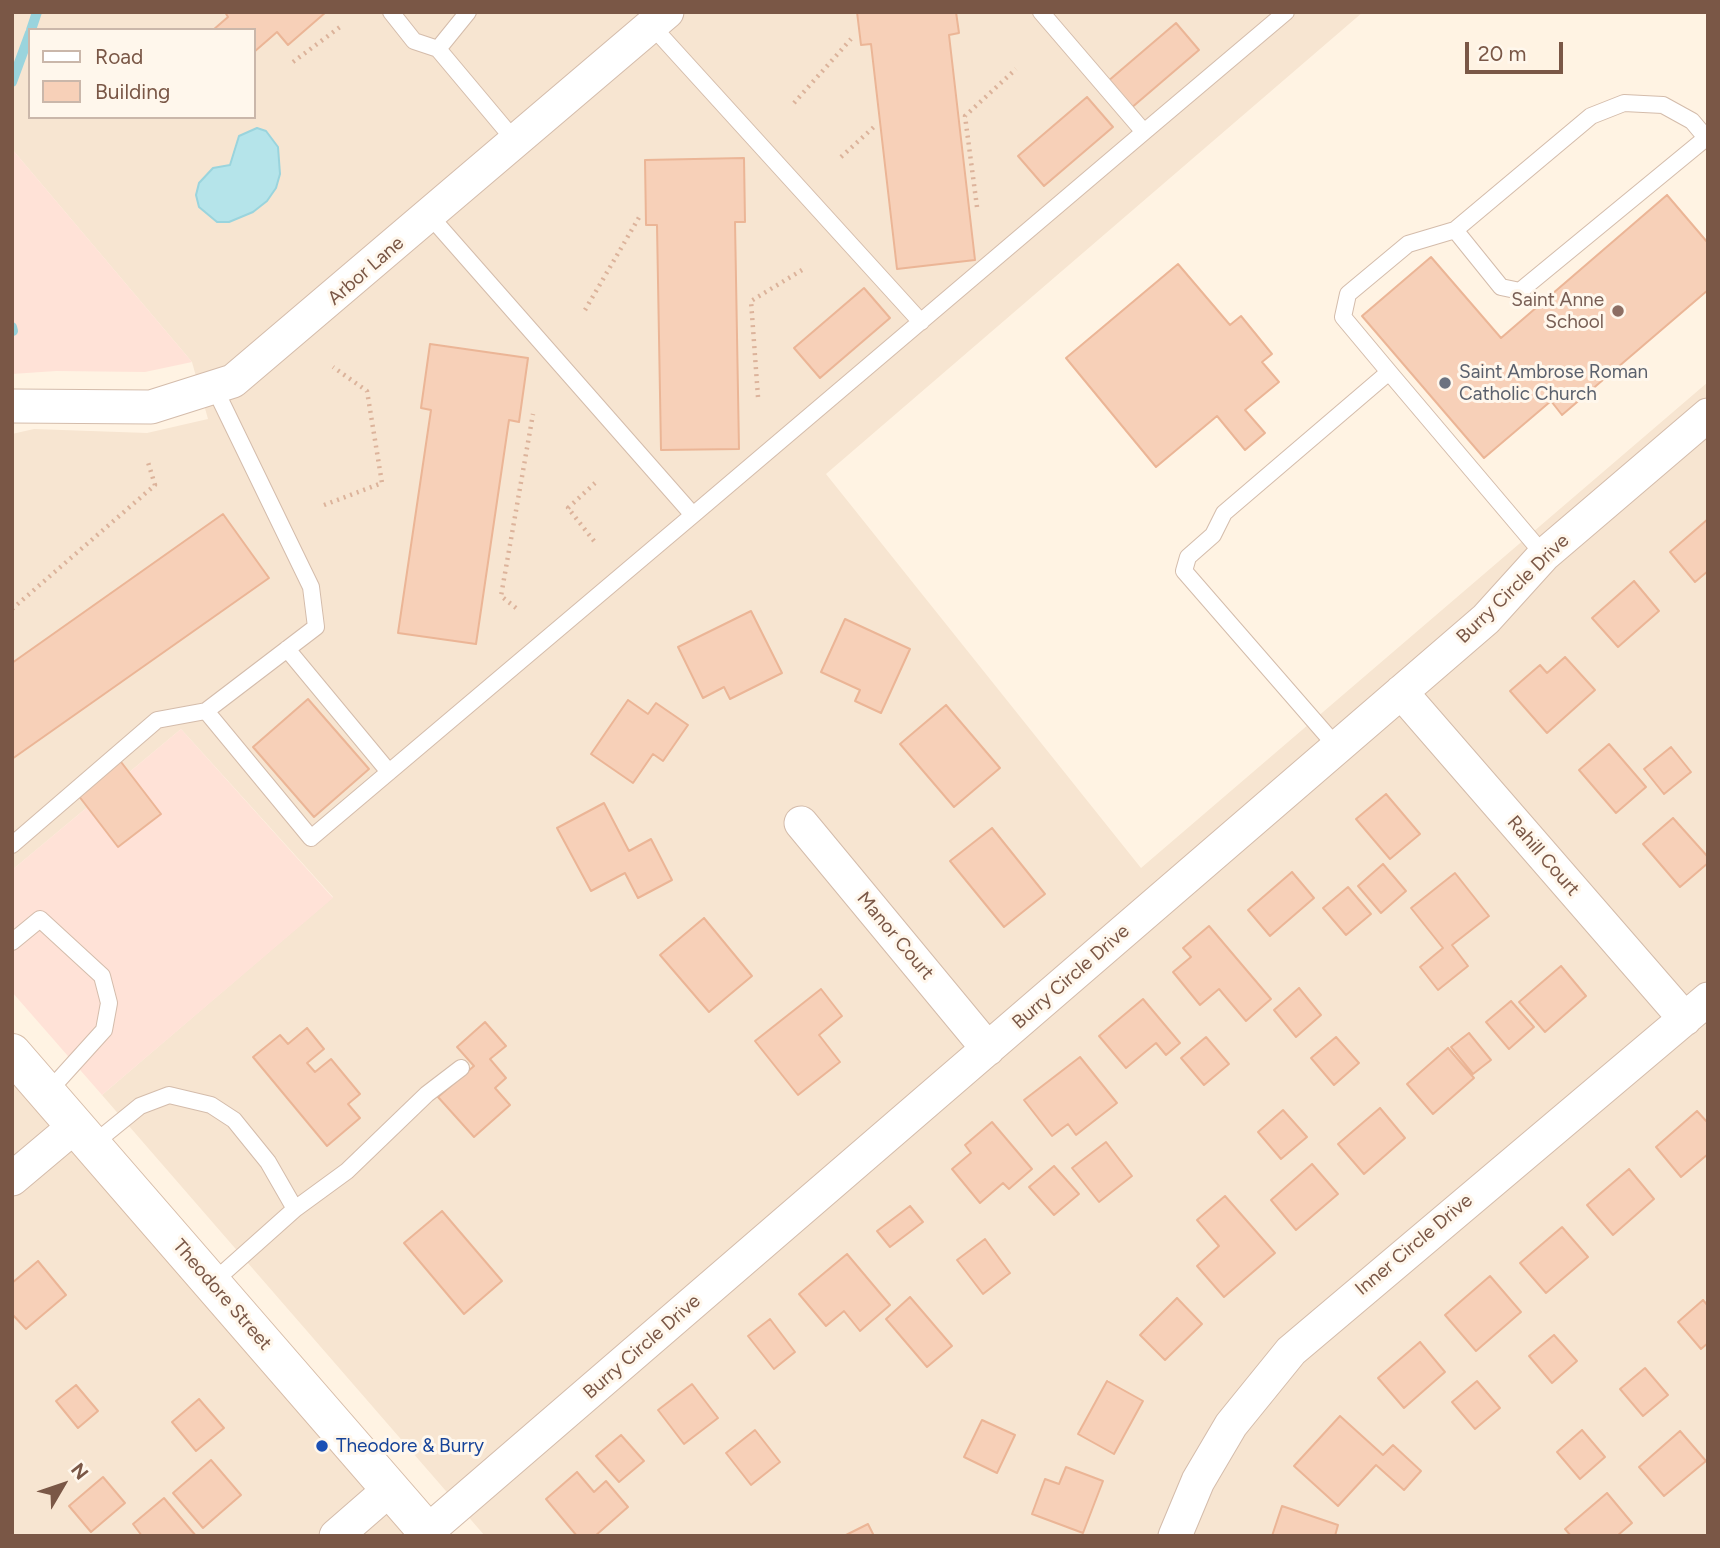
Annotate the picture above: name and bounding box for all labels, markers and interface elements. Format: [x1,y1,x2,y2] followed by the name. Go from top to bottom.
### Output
[28,28,256,119] legend
[1468,28,1566,72] scale bar
[1478,41,1526,66] text: 20 m
[95,44,143,69] text: Road
[95,79,170,104] text: Building
[323,232,409,310] street label: Arbor Lane
[1511,289,1604,333] place label: Saint Anne School
[1610,303,1626,319] marker: Saint Anne School
[1459,361,1648,405] place label: Saint Ambrose Roman Catholic Church
[1437,375,1453,391] marker: Saint Ambrose Roman Catholic Church
[1452,529,1574,649] street label: Burry Circle Drive
[1502,811,1584,901] street label: Rahill Court
[852,888,938,984] street label: Manor Court
[1008,920,1134,1034] street label: Burry Circle Drive
[1351,1189,1477,1301] street label: Inner Circle Drive
[168,1235,276,1355] street label: Theodore Street
[579,1290,705,1404] street label: Burry Circle Drive
[336,1435,484,1457] place label: Theodore & Burry
[314,1438,330,1454] marker: Theodore & Burry
[28,1450,98,1520] north arrow
[66,1459,93,1484] text: N

